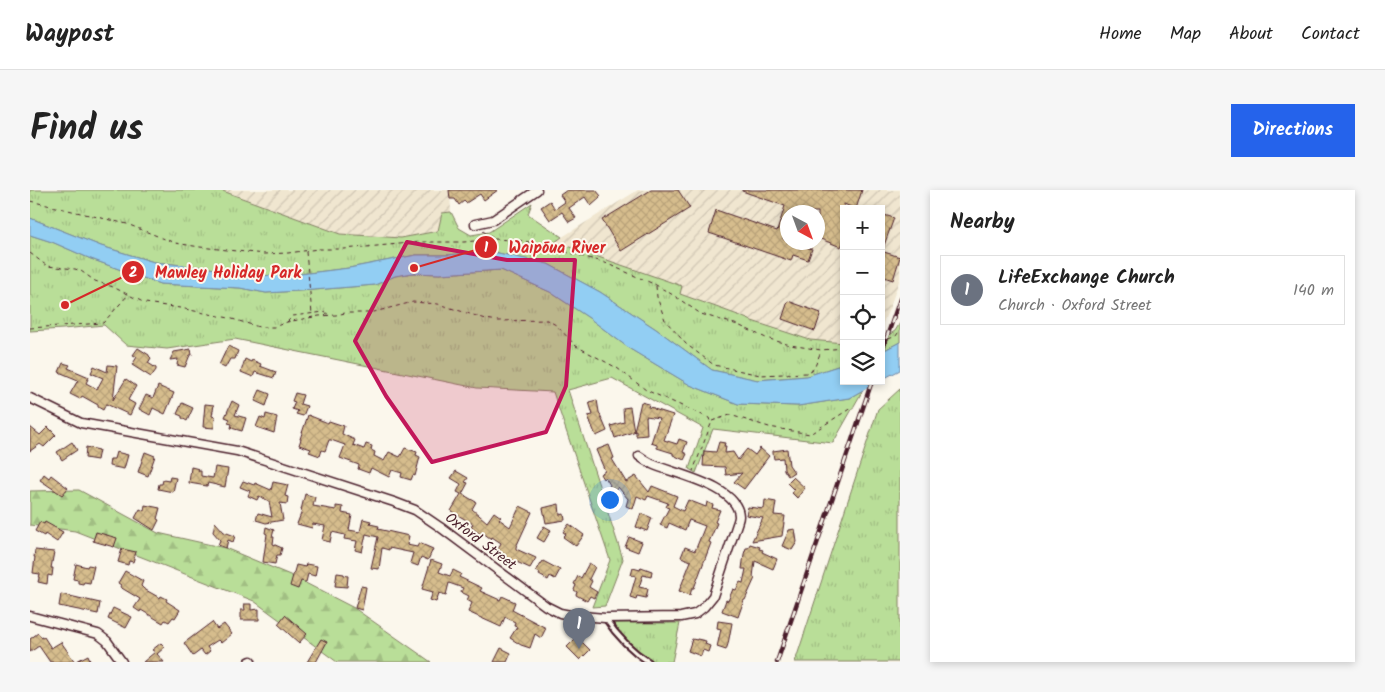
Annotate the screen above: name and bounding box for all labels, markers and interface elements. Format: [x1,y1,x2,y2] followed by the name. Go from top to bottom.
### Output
[25,15,114,54] text: Waypost
[1099,20,1142,49] text: Home
[1170,20,1201,49] text: Map
[1229,20,1273,49] text: About
[1301,20,1360,49] text: Contact
[30,102,143,158] text: Find us
[1231,104,1355,157] button: Directions
[780,205,825,250] north arrow
[840,205,885,385] map controls
[840,205,885,250] button: +
[950,206,1015,239] text: Nearby
[474,231,616,262] callout: Waipōua River
[484,236,489,260] text: 1
[509,236,607,261] text: Waipōua River
[840,250,885,295] button: −
[120,257,311,288] callout: Mawley Holiday Park
[129,261,138,285] text: 2
[155,261,302,286] text: Mawley Holiday Park
[998,263,1175,293] text: LifeExchange Church
[965,278,969,303] text: 1
[1293,278,1334,303] text: 140 m
[998,293,1152,318] text: Church · Oxford Street
[840,295,885,340] button: locate
[840,340,885,385] button: layers
[597,487,623,513] your location
[439,507,522,577] street label: Oxford Street
[563,608,595,649] pin: 1

